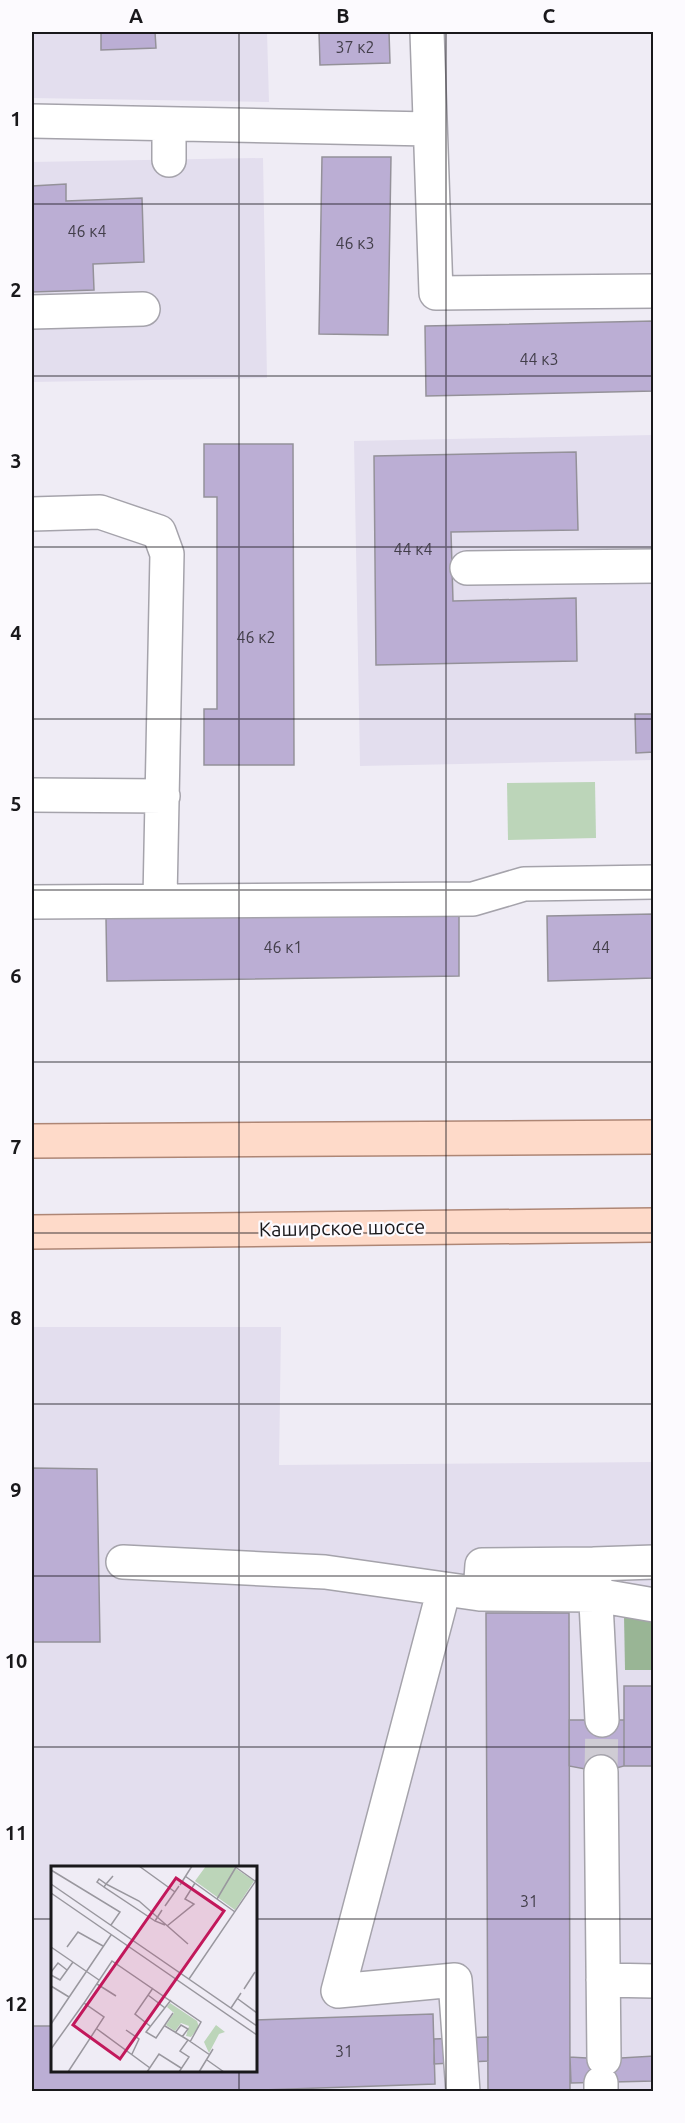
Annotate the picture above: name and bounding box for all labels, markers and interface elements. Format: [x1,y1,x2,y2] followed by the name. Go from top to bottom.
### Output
[129,4,143,27] text: A
[336,4,350,27] text: B
[543,4,556,27] text: C
[336,38,374,56] house number: 37 к2
[10,107,22,130] text: 1
[68,222,106,240] house number: 46 к4
[336,234,374,252] house number: 46 к3
[10,278,22,301] text: 2
[520,350,558,368] house number: 44 к3
[10,449,22,472] text: 3
[394,540,432,558] house number: 44 к4
[10,621,22,644] text: 4
[237,628,275,646] house number: 46 к2
[10,792,22,815] text: 5
[264,938,302,956] house number: 46 к1
[592,938,610,956] house number: 44
[10,964,22,987] text: 6
[10,1135,22,1158] text: 7
[259,1215,425,1240] street label: Каширское шоссе
[10,1306,22,1329] text: 8
[10,1478,22,1501] text: 9
[5,1649,27,1672] text: 10
[5,1821,27,1844] text: 11
[51,1866,256,2072] inset map
[520,1892,538,1910] house number: 31
[5,1992,27,2015] text: 12
[335,2042,353,2060] house number: 31

